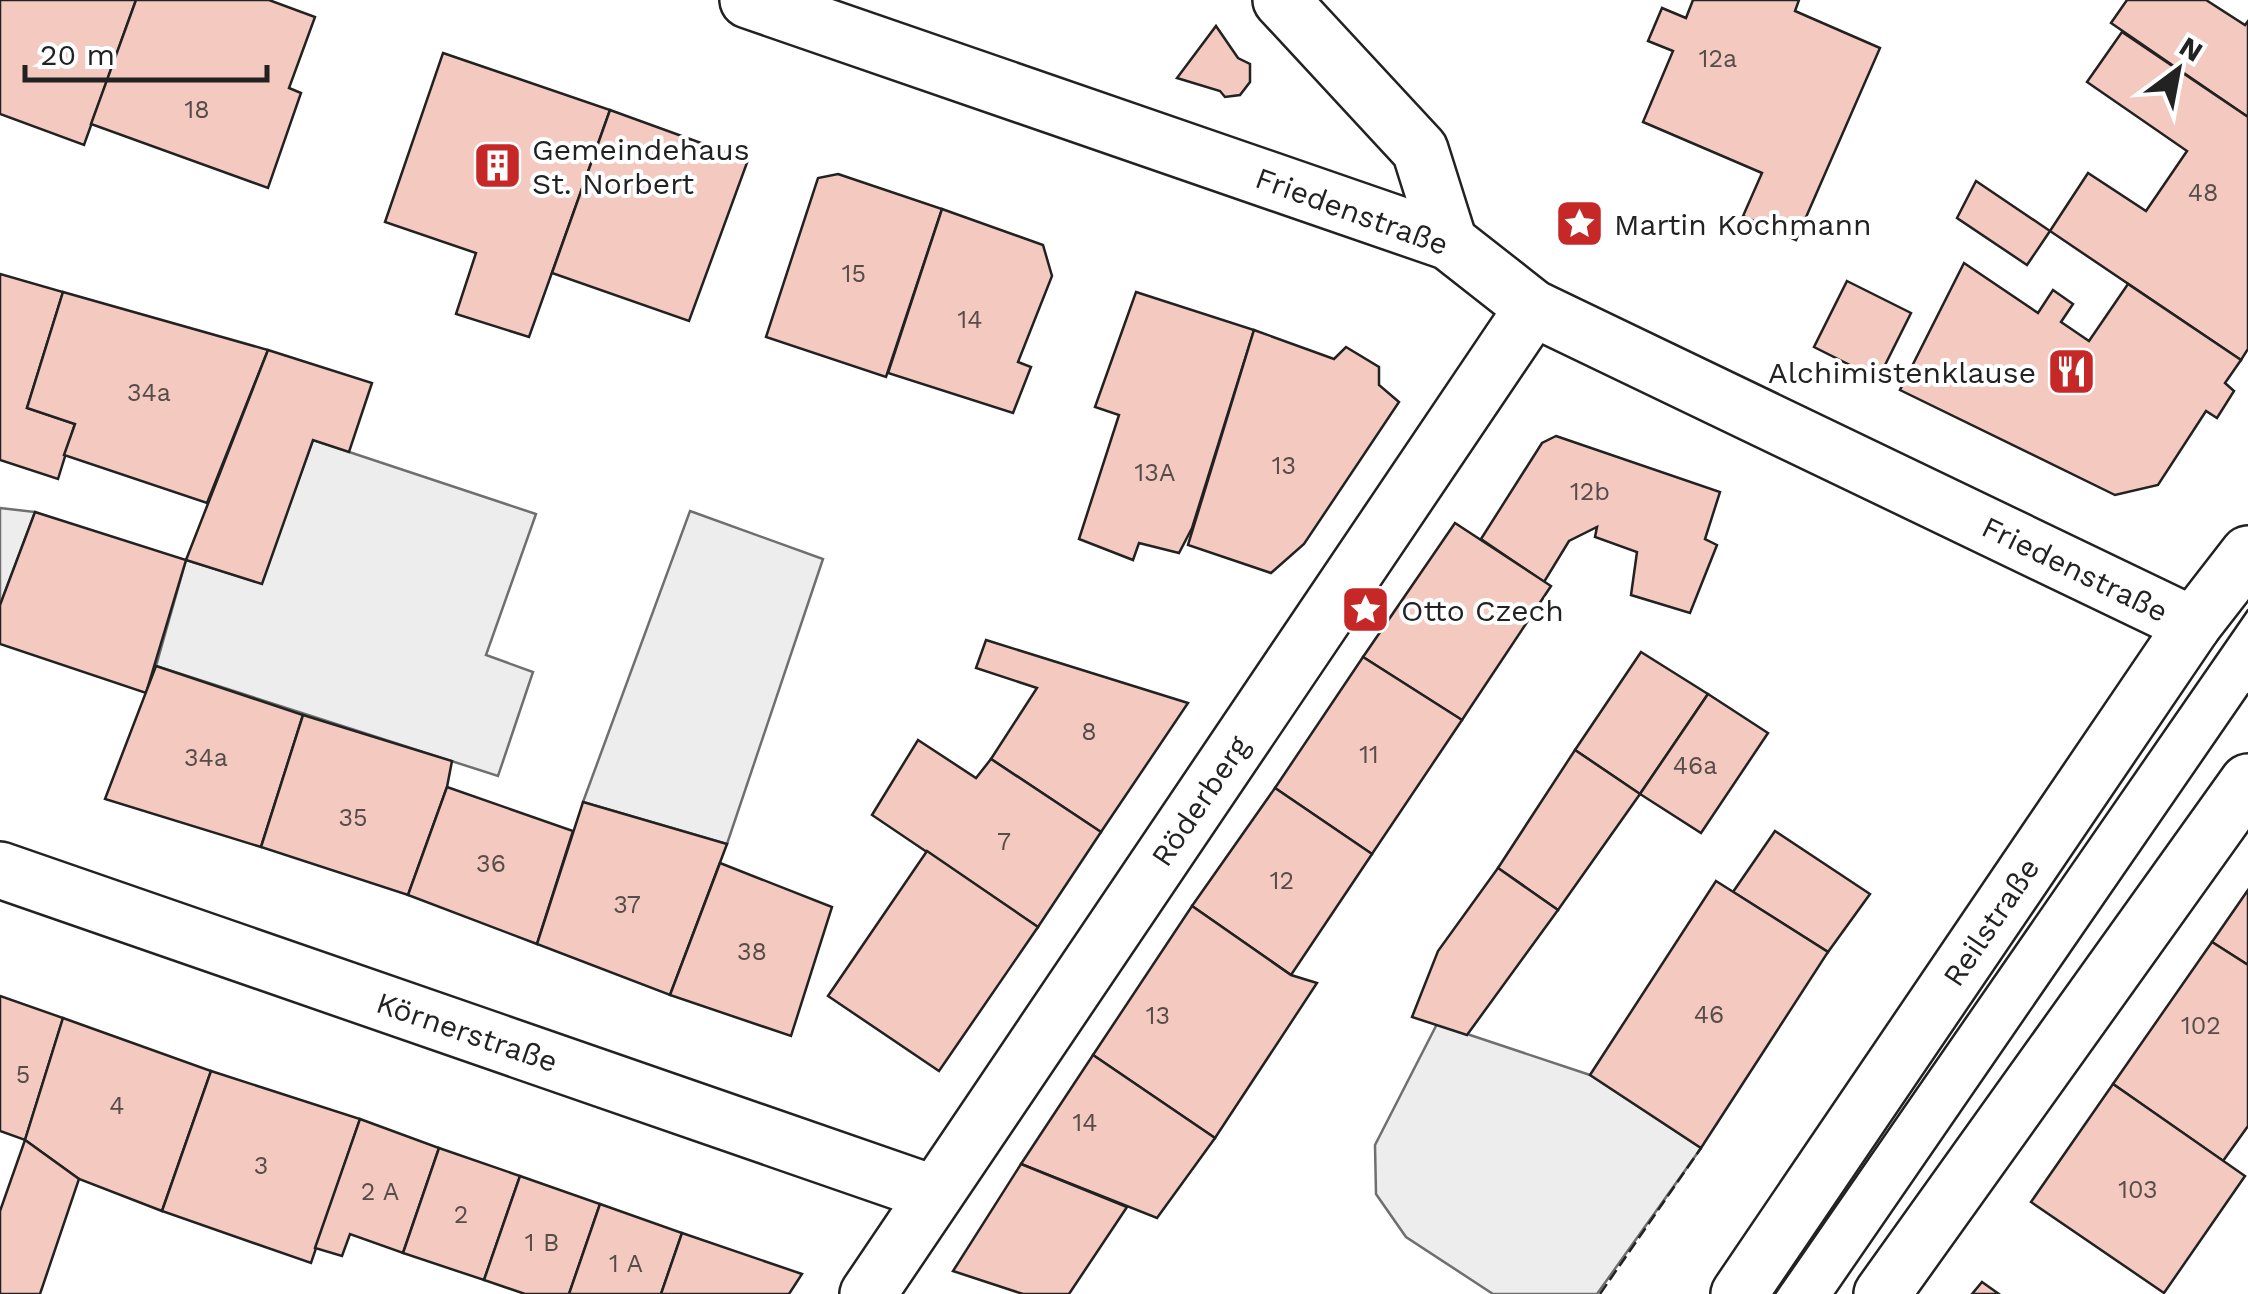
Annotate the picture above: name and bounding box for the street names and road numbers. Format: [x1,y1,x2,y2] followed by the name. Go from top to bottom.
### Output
[1251,160,1453,262] street label: Friedenstraße
[1976,509,2174,629] street label: Friedenstraße
[1144,729,1256,873] street label: Röderberg
[1935,851,2047,993] street label: Reilstraße
[372,985,562,1079] street label: Körnerstraße

